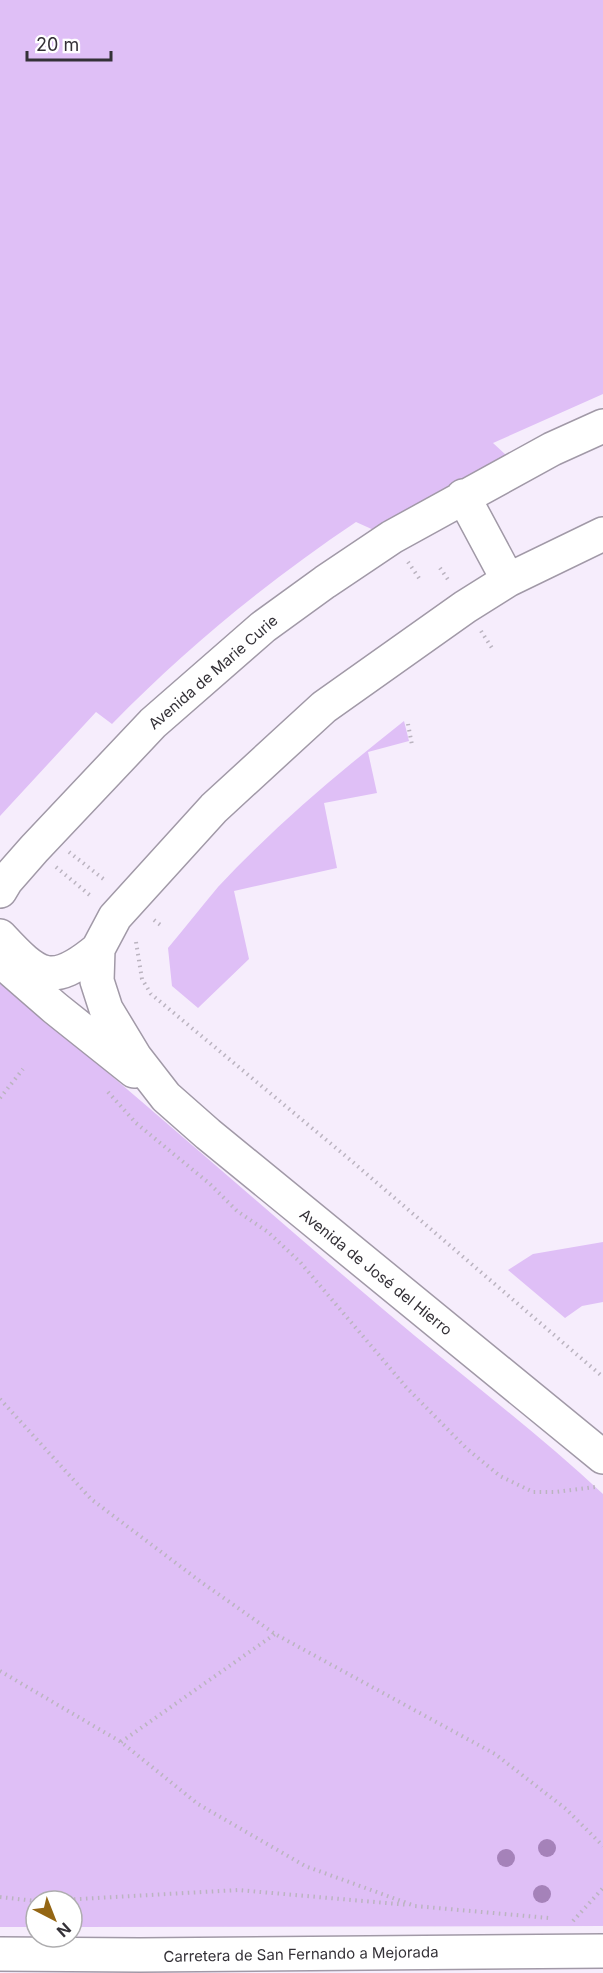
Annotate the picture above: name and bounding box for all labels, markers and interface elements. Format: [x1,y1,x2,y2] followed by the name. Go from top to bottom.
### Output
[27,24,111,62] scale bar
[36,34,79,55] text: 20 m
[144,611,282,733] street label: Avenida de Marie Curie
[296,1205,456,1339] street label: Avenida de José del Hierro
[24,1889,84,1949] north arrow
[53,1919,75,1942] text: N
[163,1942,439,1966] street label: Carretera de San Fernando a Mejorada

